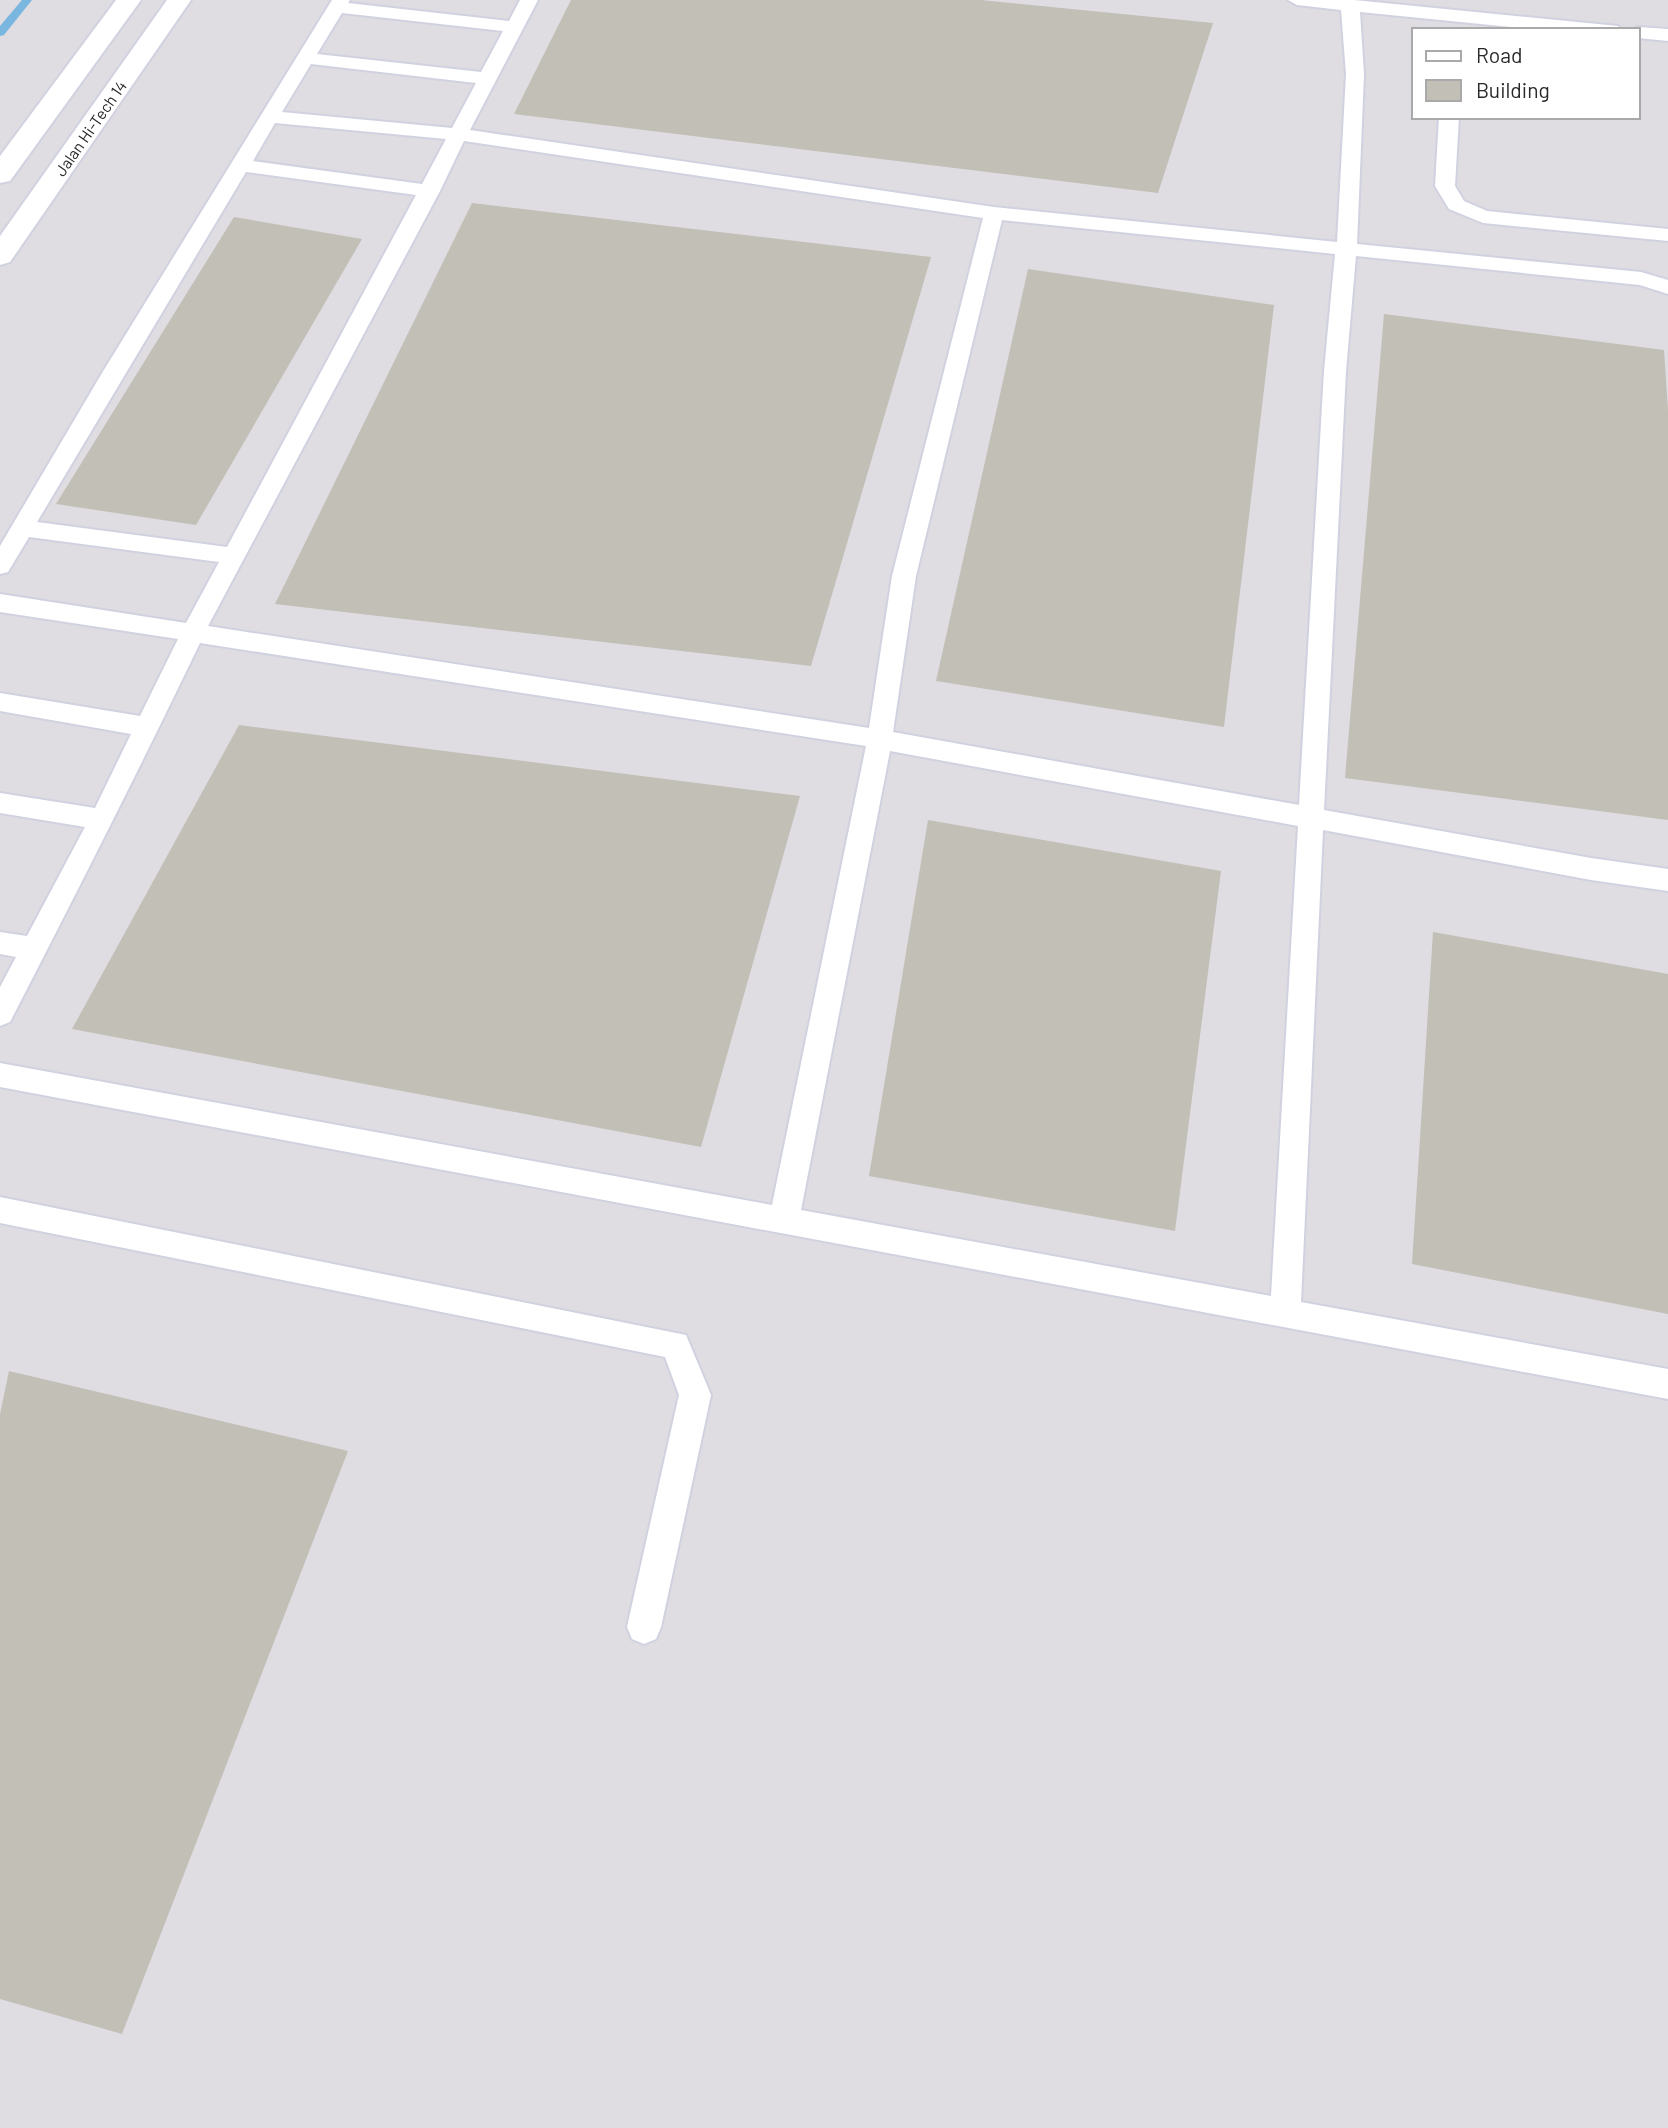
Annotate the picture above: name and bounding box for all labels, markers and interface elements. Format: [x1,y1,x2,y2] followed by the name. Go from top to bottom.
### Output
[1412,28,1640,119] legend
[1476,42,1522,67] text: Road
[50,77,130,179] street label: Jalan Hi-Tech 14
[1476,77,1550,102] text: Building

